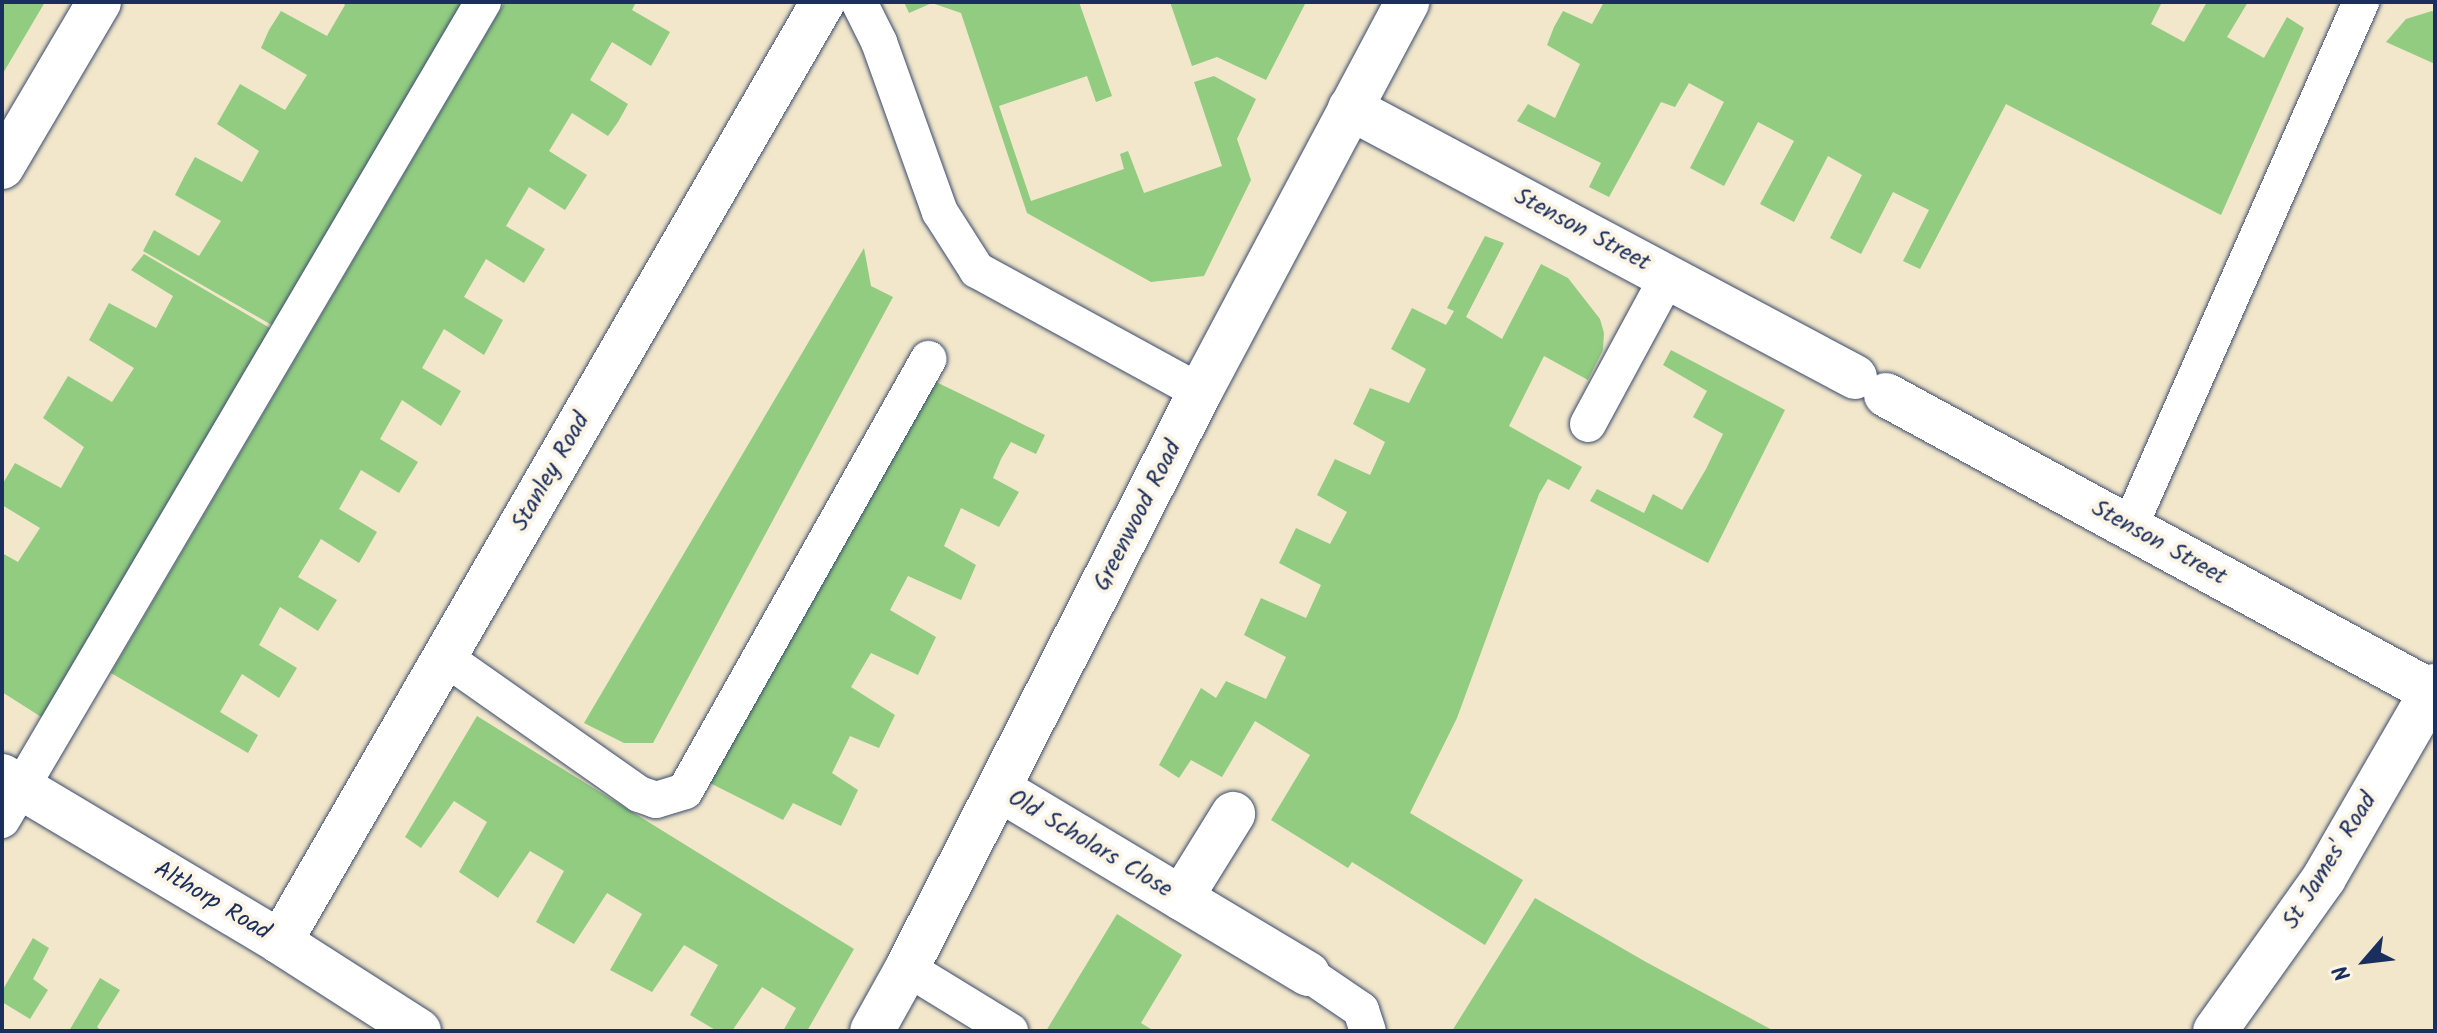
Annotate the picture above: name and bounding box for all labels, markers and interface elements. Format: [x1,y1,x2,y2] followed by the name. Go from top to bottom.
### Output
[1509,182,1655,278] street label: Stenson Street
[506,408,596,536] street label: Stanley Road
[1088,436,1188,596] street label: Greenwood Road
[2086,494,2232,592] street label: Stenson Street
[1003,784,1177,904] street label: Old Scholars Close
[2277,787,2383,935] street label: St James' Road
[149,855,275,947] street label: Althorp Road
[2325,921,2405,1001] north arrow
[2325,958,2362,987] text: N

